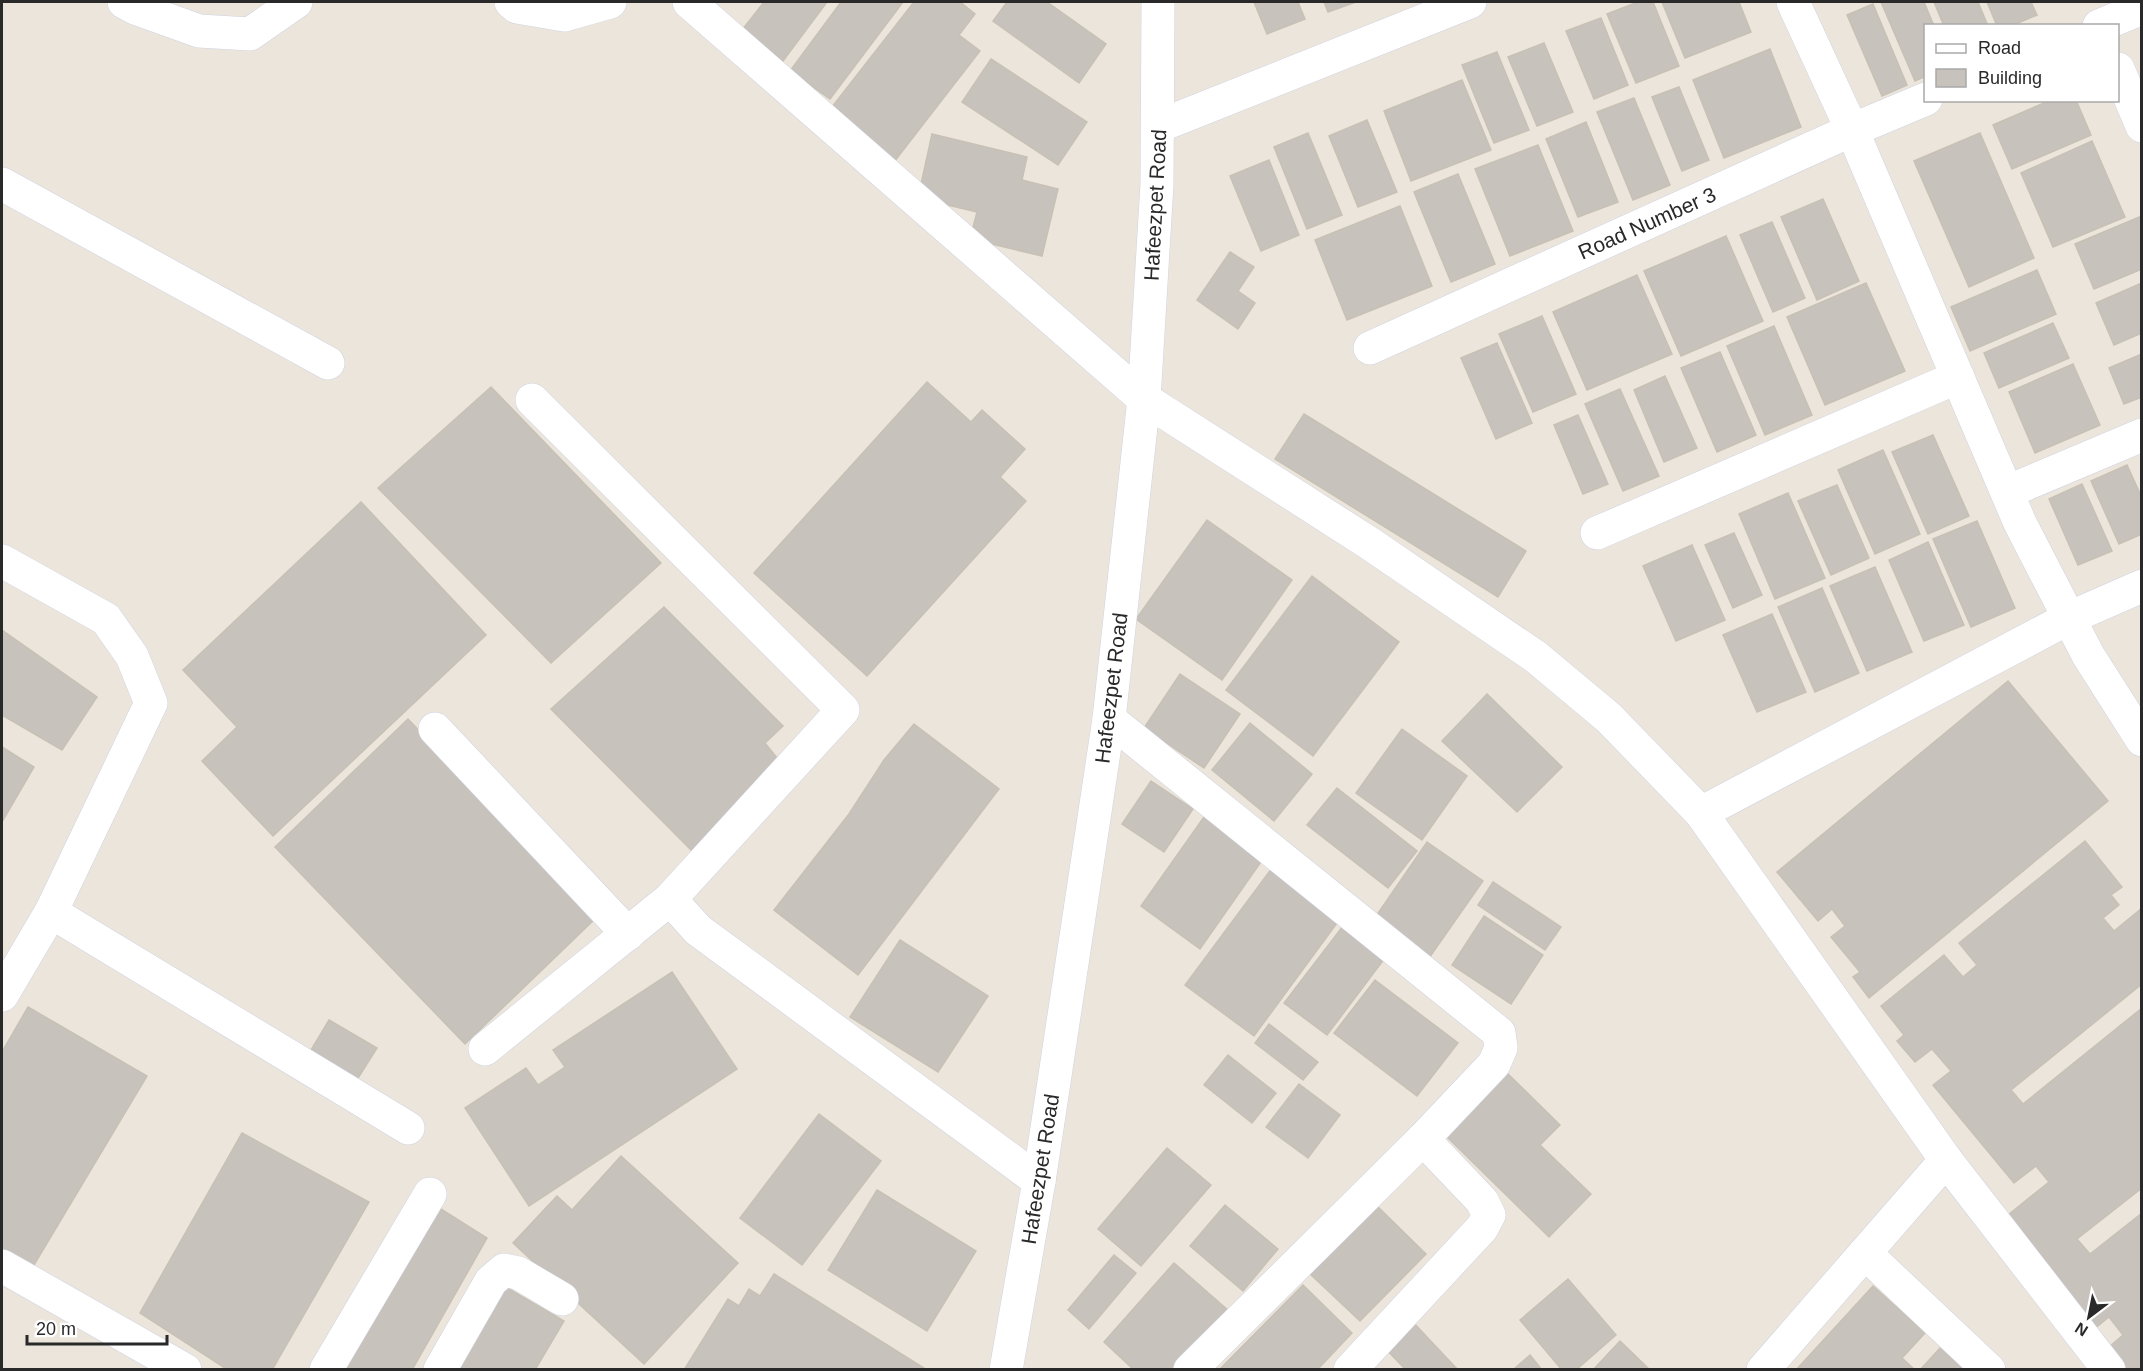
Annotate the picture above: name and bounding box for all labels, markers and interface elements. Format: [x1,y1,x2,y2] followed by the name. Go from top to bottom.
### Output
[1924,24,2119,102] legend
[1978,38,2021,58] text: Road
[1978,68,2042,88] text: Building
[1140,129,1170,281] street label: Hafeezpet Road
[1575,182,1719,264] street label: Road Number 3
[1090,611,1132,765] street label: Hafeezpet Road
[1017,1092,1063,1246] street label: Hafeezpet Road
[2059,1287,2119,1347] north arrow
[27,1308,166,1346] scale bar
[36,1319,76,1339] text: 20 m
[2072,1319,2091,1340] text: N

